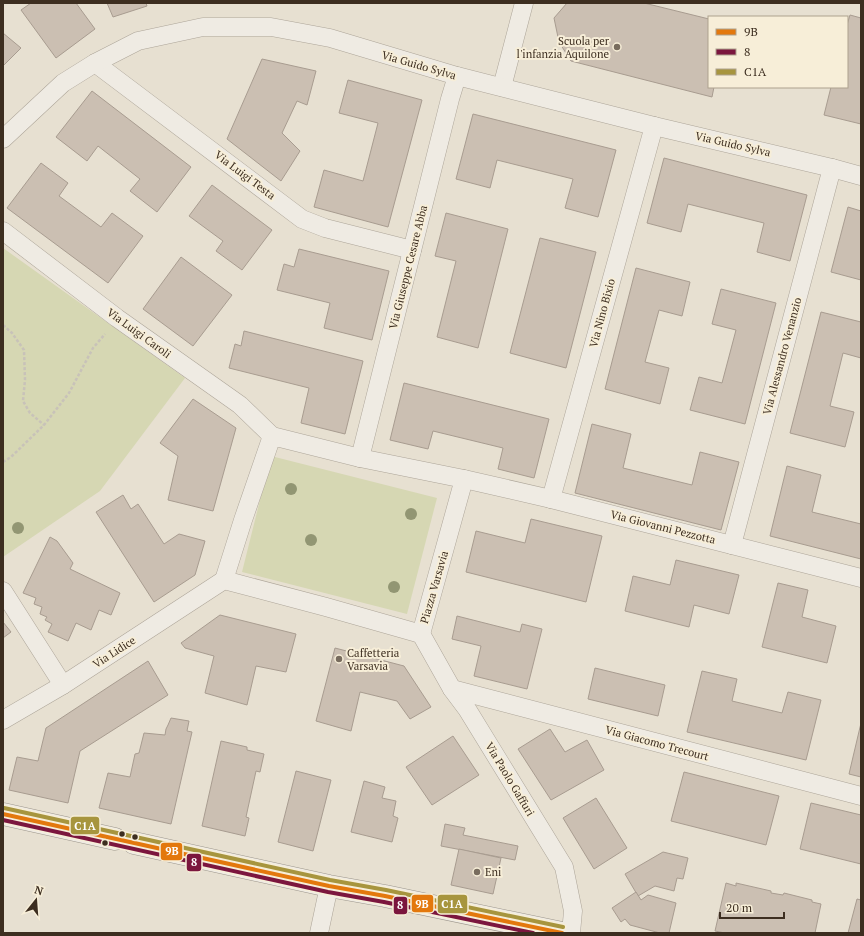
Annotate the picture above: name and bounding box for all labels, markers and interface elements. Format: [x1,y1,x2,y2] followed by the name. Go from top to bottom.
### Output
[708,16,848,88] legend
[744,24,758,39] text: 9B
[517,34,610,61] place label: Scuola per l'infanzia Aquilone
[612,42,622,52] marker: Scuola per l'infanzia Aquilone
[744,44,750,59] text: 8
[380,48,458,82] street label: Via Guido Sylva
[744,64,767,79] text: C1A
[694,129,773,160] street label: Via Guido Sylva
[212,148,279,203] street label: Via Luigi Testa
[386,203,430,330] street label: Via Giuseppe Cesare Abba
[586,277,618,349] street label: Via Nino Bixio
[760,296,804,416] street label: Via Alessandro Venanzio
[104,305,174,361] street label: Via Luigi Caroli
[609,507,717,547] street label: Via Giovanni Pezzotta
[417,549,451,625] street label: Piazza Varsavia
[90,633,138,671] street label: Via Lidice
[347,646,400,673] place label: Caffetteria Varsavia
[334,654,344,664] marker: Caffetteria Varsavia
[604,722,710,764] street label: Via Giacomo Trecourt
[482,739,538,819] street label: Via Paolo Gaffuri
[70,816,100,835] line badge: C1A
[74,819,97,833] text: C1A
[117,829,127,839] unlabelled marker
[130,832,140,842] unlabelled marker
[100,838,110,848] unlabelled marker
[160,842,183,861] line badge: 9B
[165,844,179,858] text: 9B
[186,853,202,872] line badge: 8
[191,855,197,869] text: 8
[485,865,501,879] place label: Eni
[472,867,482,877] marker: Eni
[16,880,56,920] north arrow
[33,883,46,899] text: N
[411,894,434,913] line badge: 9B
[437,894,468,914] line badge: C1A
[720,894,784,920] scale bar
[393,896,408,915] line badge: 8
[415,897,429,911] text: 9B
[441,897,464,911] text: C1A
[397,898,403,912] text: 8
[726,900,753,915] text: 20 m

